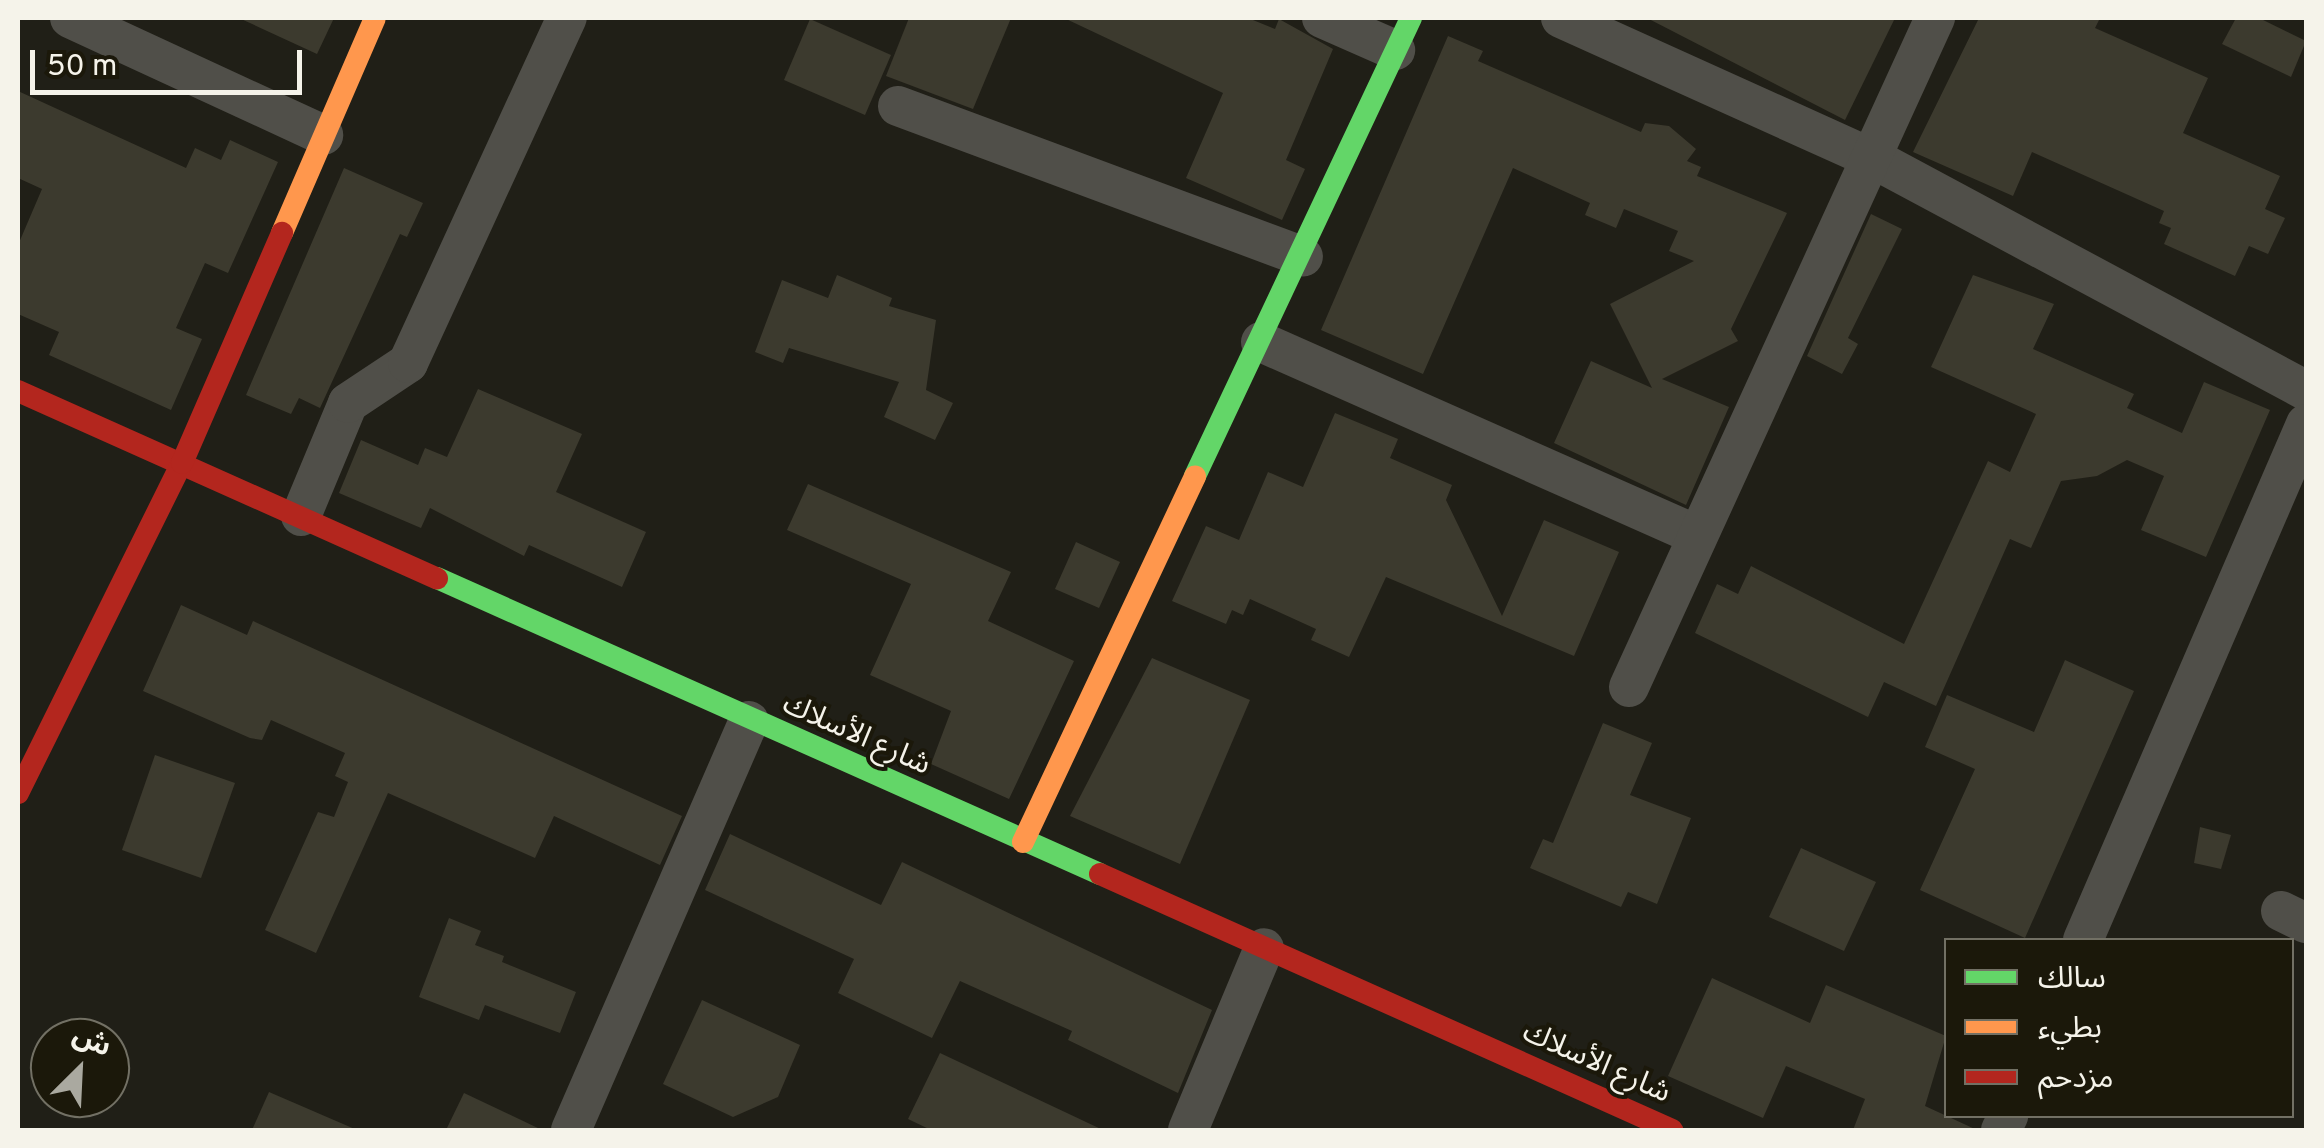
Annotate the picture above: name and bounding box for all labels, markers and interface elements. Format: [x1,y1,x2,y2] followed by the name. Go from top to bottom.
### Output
[35,30,308,92] scale bar
[47,49,117,86] text: 50 m
[776,687,936,785] street label: شارع الأسلاك
[1944,938,2294,1118] legend
[2038,961,2106,998] text: سالك
[2038,1011,2102,1048] text: بطيء
[1516,1015,1676,1113] street label: شارع الأسلاك
[30,1018,130,1118] north arrow
[67,1018,116,1067] text: ش
[2038,1061,2114,1098] text: مزدحم

